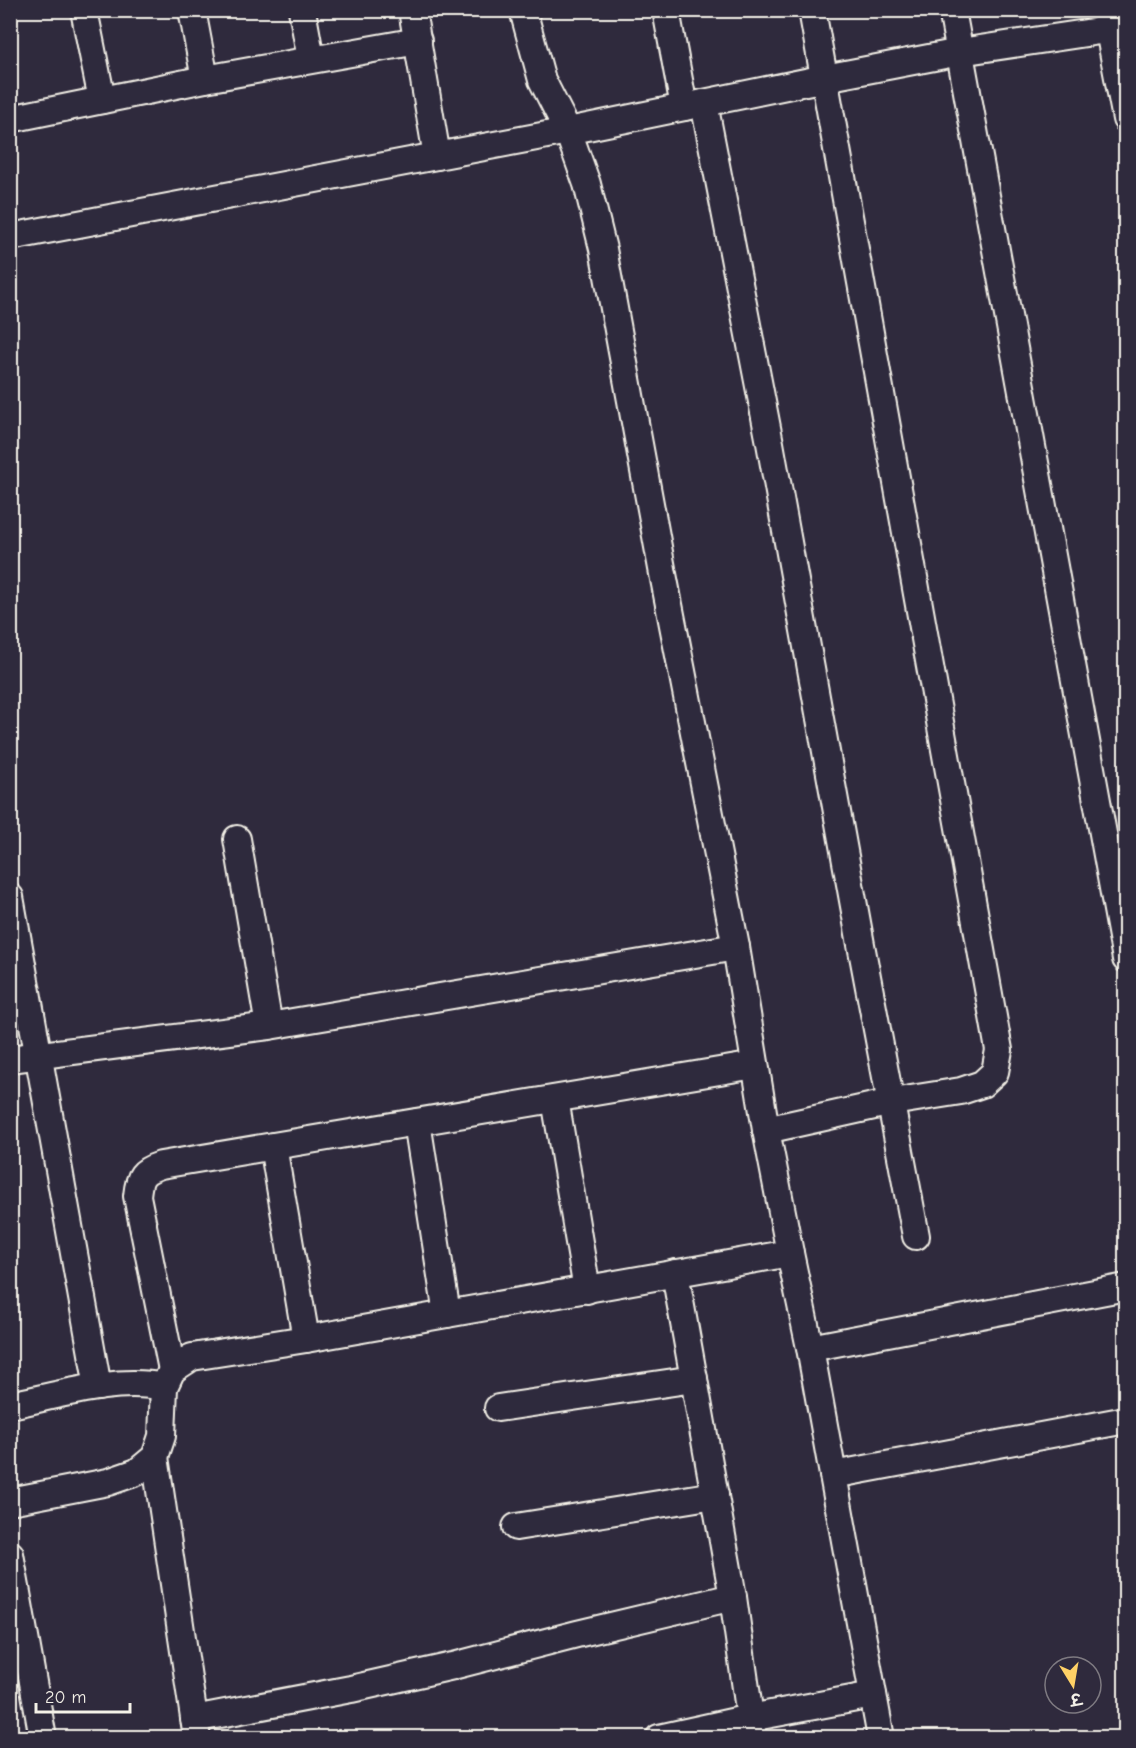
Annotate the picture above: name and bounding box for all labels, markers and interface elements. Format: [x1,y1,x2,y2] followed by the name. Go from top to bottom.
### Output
[1043,1655,1103,1715] north arrow
[36,1676,130,1714] scale bar
[45,1687,86,1708] text: 20 m
[1067,1689,1085,1709] text: उ

